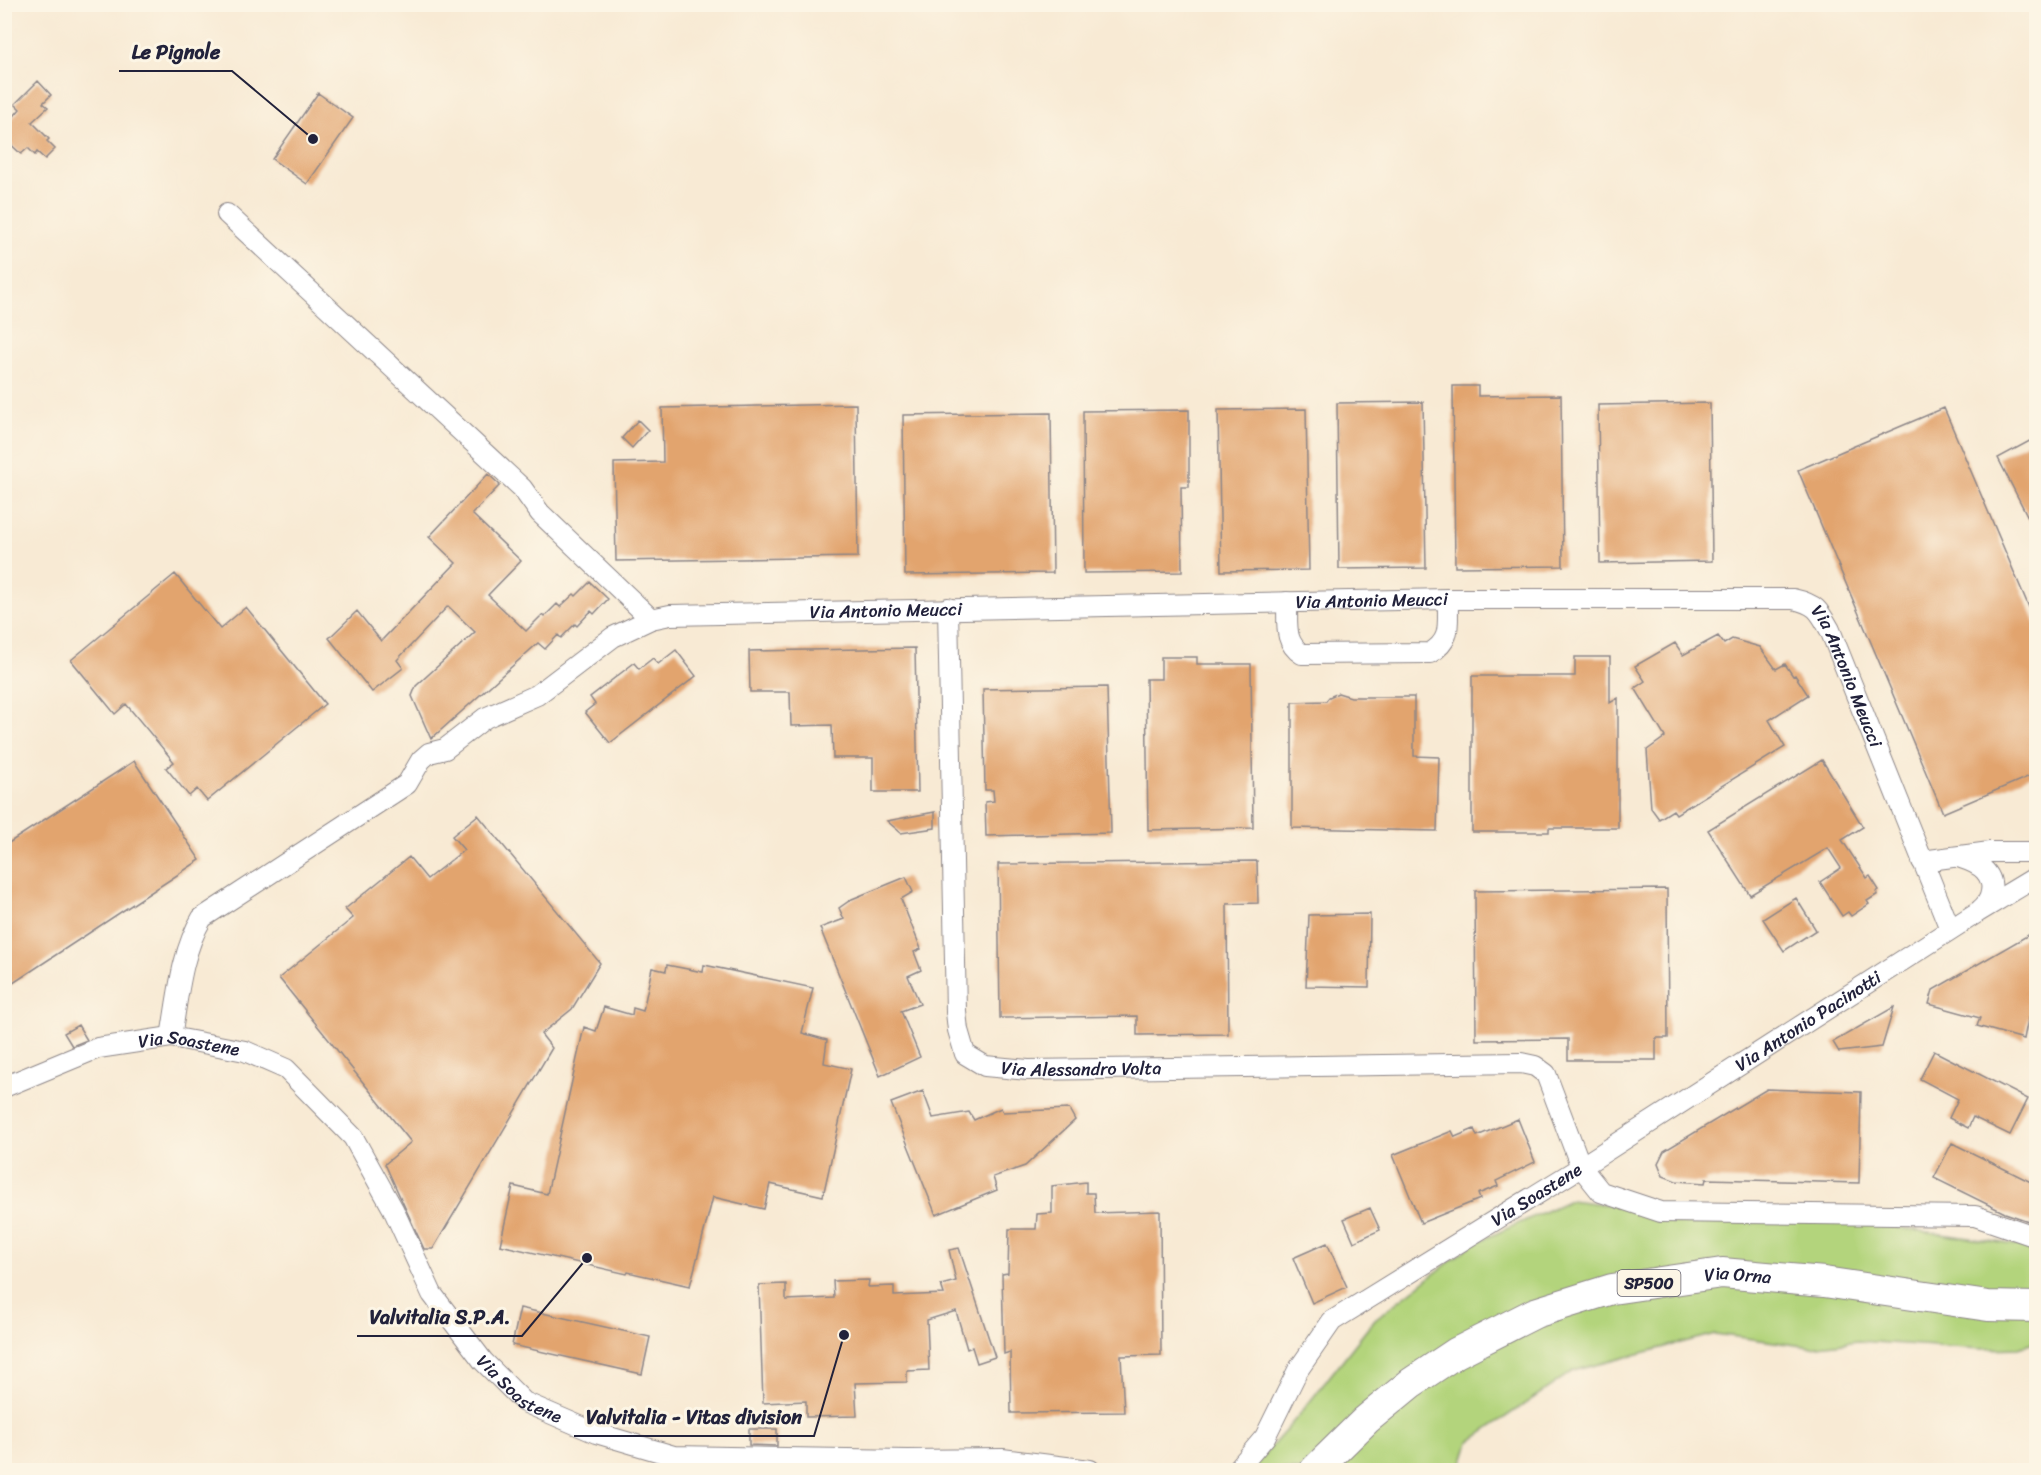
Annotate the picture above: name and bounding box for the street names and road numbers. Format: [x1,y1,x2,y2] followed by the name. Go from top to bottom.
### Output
[1295,583,1449,618] street label: Via Antonio Meucci
[809,593,963,628] street label: Via Antonio Meucci
[1803,597,1892,753] street label: Via Antonio Meucci
[1728,961,1889,1080] street label: Via Antonio Pacinotti
[136,1021,243,1066] street label: Via Soastene
[1000,1052,1162,1086] street label: Via Alessandro Volta
[1484,1154,1589,1235] street label: Via Soastene
[1702,1257,1773,1293] street label: Via Orna
[1618,1270,1680,1296] road number: SP500
[468,1346,567,1433] street label: Via Soastene

